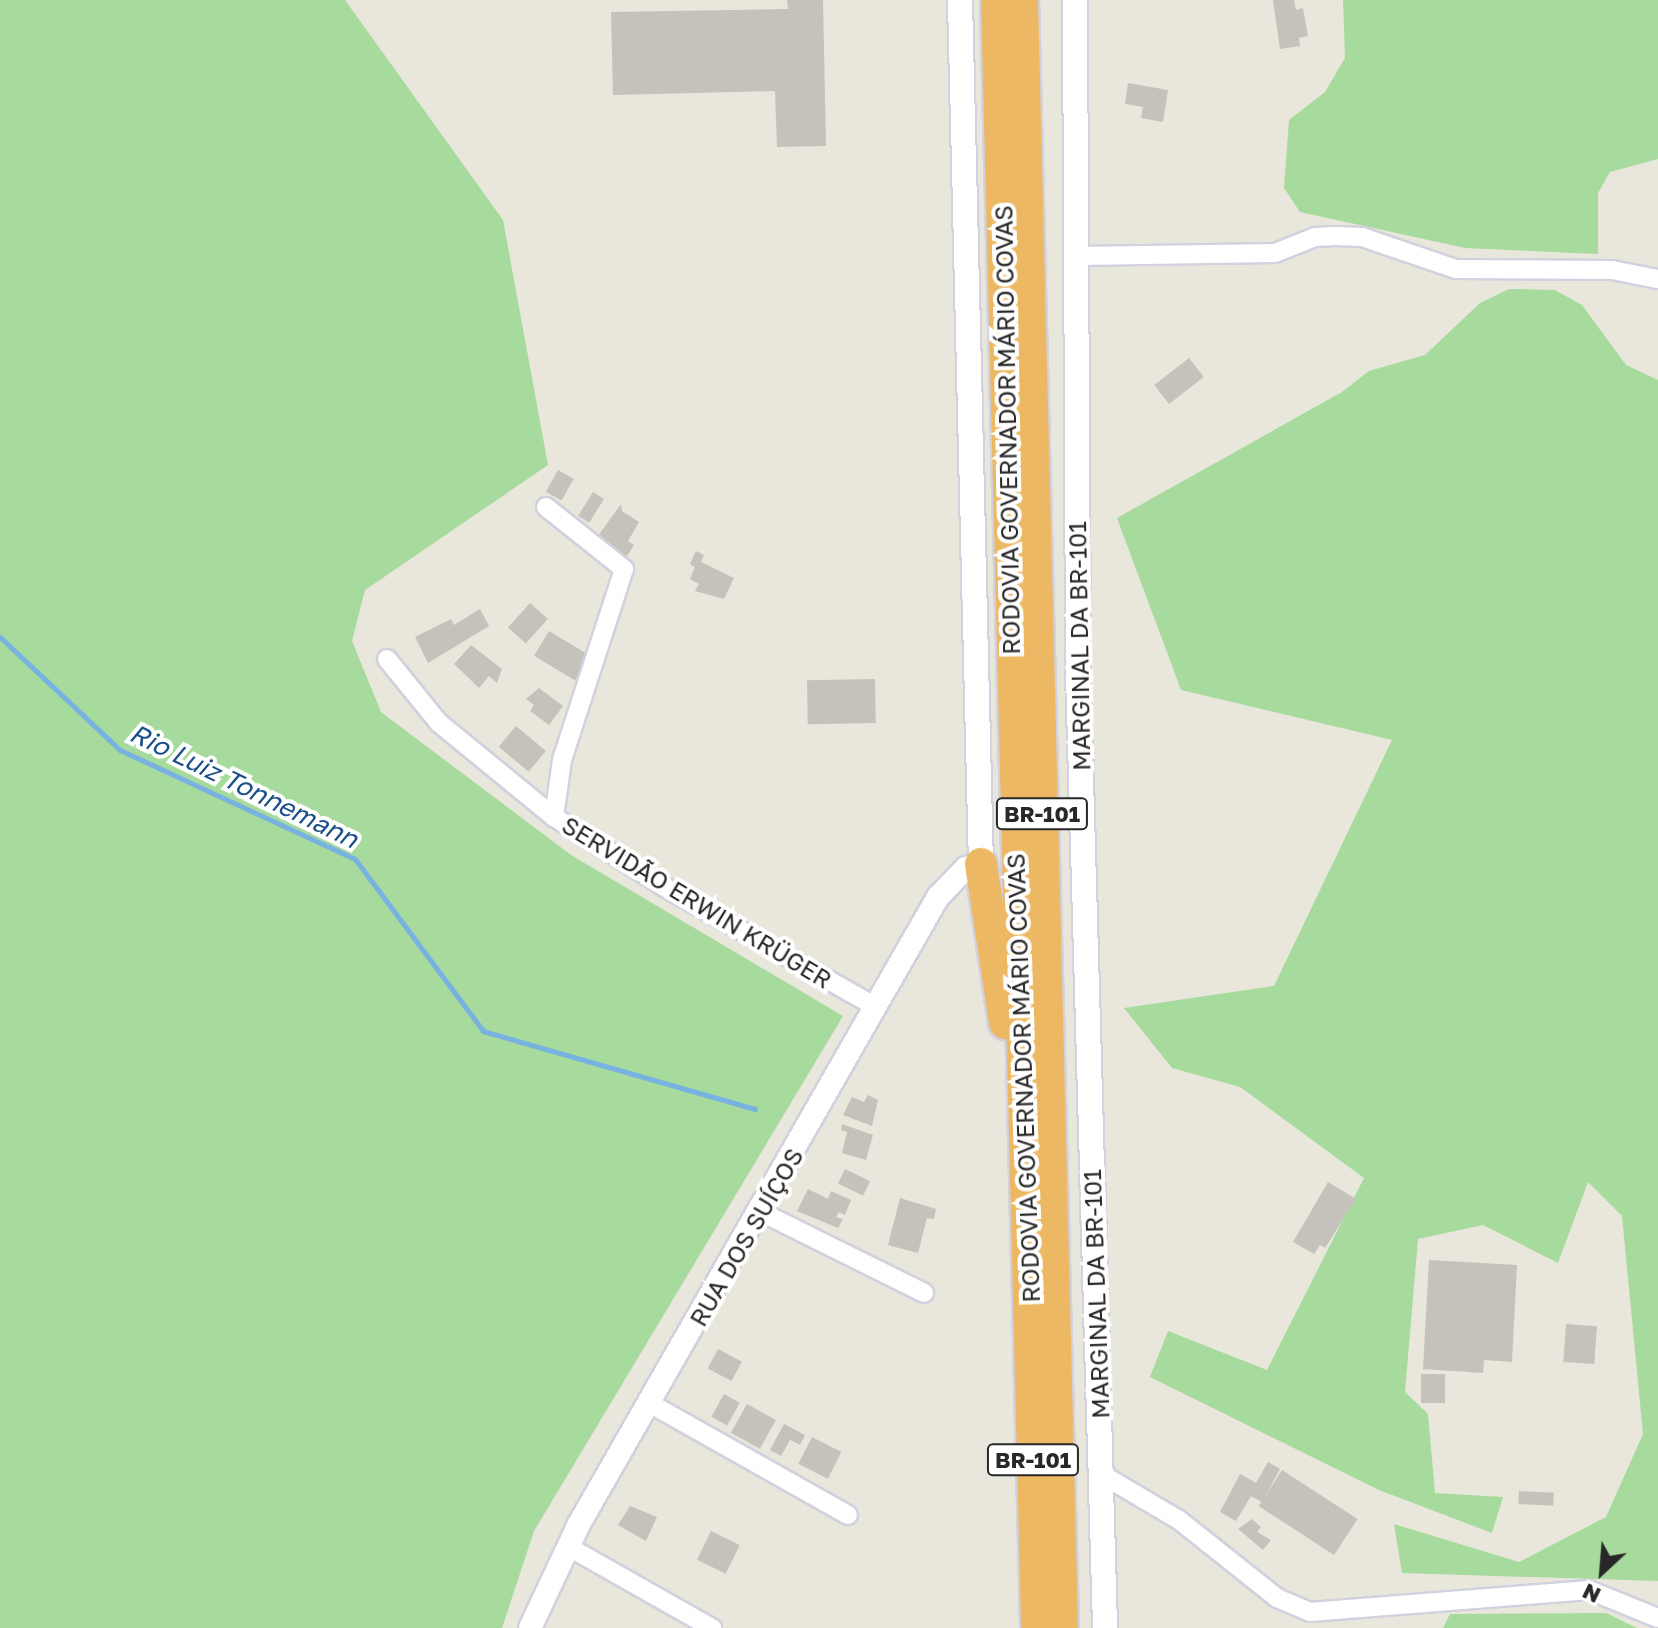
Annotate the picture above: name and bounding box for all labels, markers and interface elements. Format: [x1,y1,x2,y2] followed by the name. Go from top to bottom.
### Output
[989,205,1025,655] street label: RODOVIA GOVERNADOR MÁRIO COVAS
[1062,521,1096,771] street label: MARGINAL DA BR-101
[125,717,363,855] water label: Rio Luiz Tonnemann
[994,796,1090,832] road number: BR-101
[557,810,837,994] street label: SERVIDÃO ERWIN KRÜGER
[1001,853,1045,1303] street label: RODOVIA GOVERNADOR MÁRIO COVAS
[683,1143,809,1331] street label: RUA DOS SUÍÇOS
[1077,1169,1115,1419] street label: MARGINAL DA BR-101
[985,1442,1081,1478] road number: BR-101
[1562,1532,1642,1612] north arrow
[1578,1578,1605,1610] text: N

